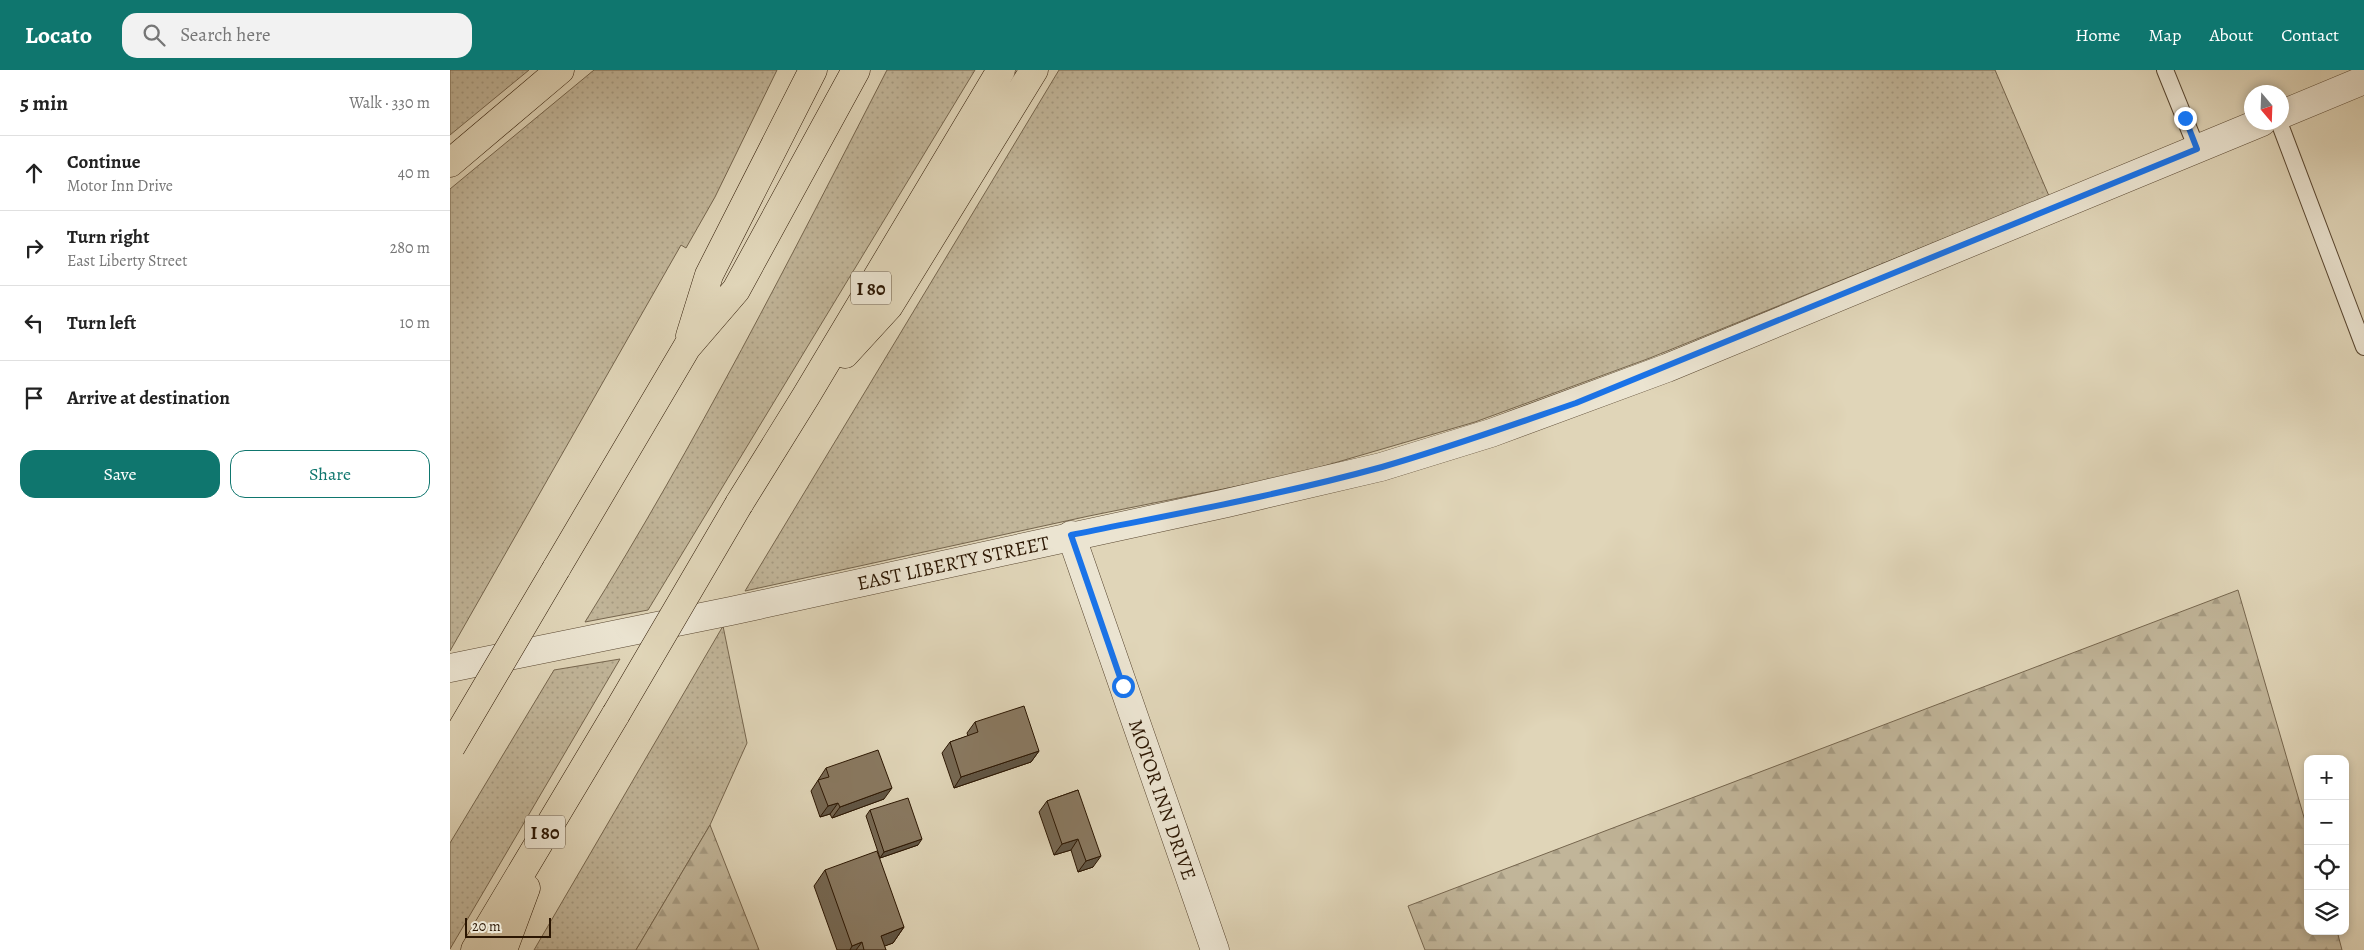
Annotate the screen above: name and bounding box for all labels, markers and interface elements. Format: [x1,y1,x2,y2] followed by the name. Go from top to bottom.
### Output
[122,13,472,58] search box
[25,19,92,51] text: Locato
[140,21,168,49] icon: search
[180,22,271,48] text: Search here
[2075,23,2120,47] text: Home
[2148,23,2181,47] text: Map
[2209,23,2253,47] text: About
[2281,23,2339,47] text: Contact
[2244,85,2289,130] north arrow
[20,89,68,117] text: 5 min
[349,92,430,114] text: Walk · 330 m
[2174,107,2197,130] route end
[67,149,141,175] text: Continue
[20,159,48,187] icon: ahead
[398,162,430,184] text: 40 m
[67,175,173,197] text: Motor Inn Drive
[67,224,149,250] text: Turn right
[20,234,48,262] icon: right
[390,237,430,259] text: 280 m
[67,250,187,272] text: East Liberty Street
[851,272,891,304] road number: I 80
[20,309,48,337] icon: left
[67,310,136,336] text: Turn left
[400,312,430,334] text: 10 m
[20,384,48,412] icon: arrive
[67,385,230,411] text: Arrive at destination
[20,450,220,498] button: Save
[230,450,430,498] button: Share
[855,529,1052,597] street label: EAST LIBERTY STREET
[1112,675,1135,698] route start
[1122,716,1203,884] street label: MOTOR INN DRIVE
[2304,755,2349,935] map controls
[2304,755,2349,800] button: +
[2304,800,2349,845] button: −
[525,816,565,849] road number: I 80
[2304,845,2349,890] button: locate
[2304,890,2349,935] button: layers
[465,915,551,938] scale bar
[472,917,501,936] text: 20 m

